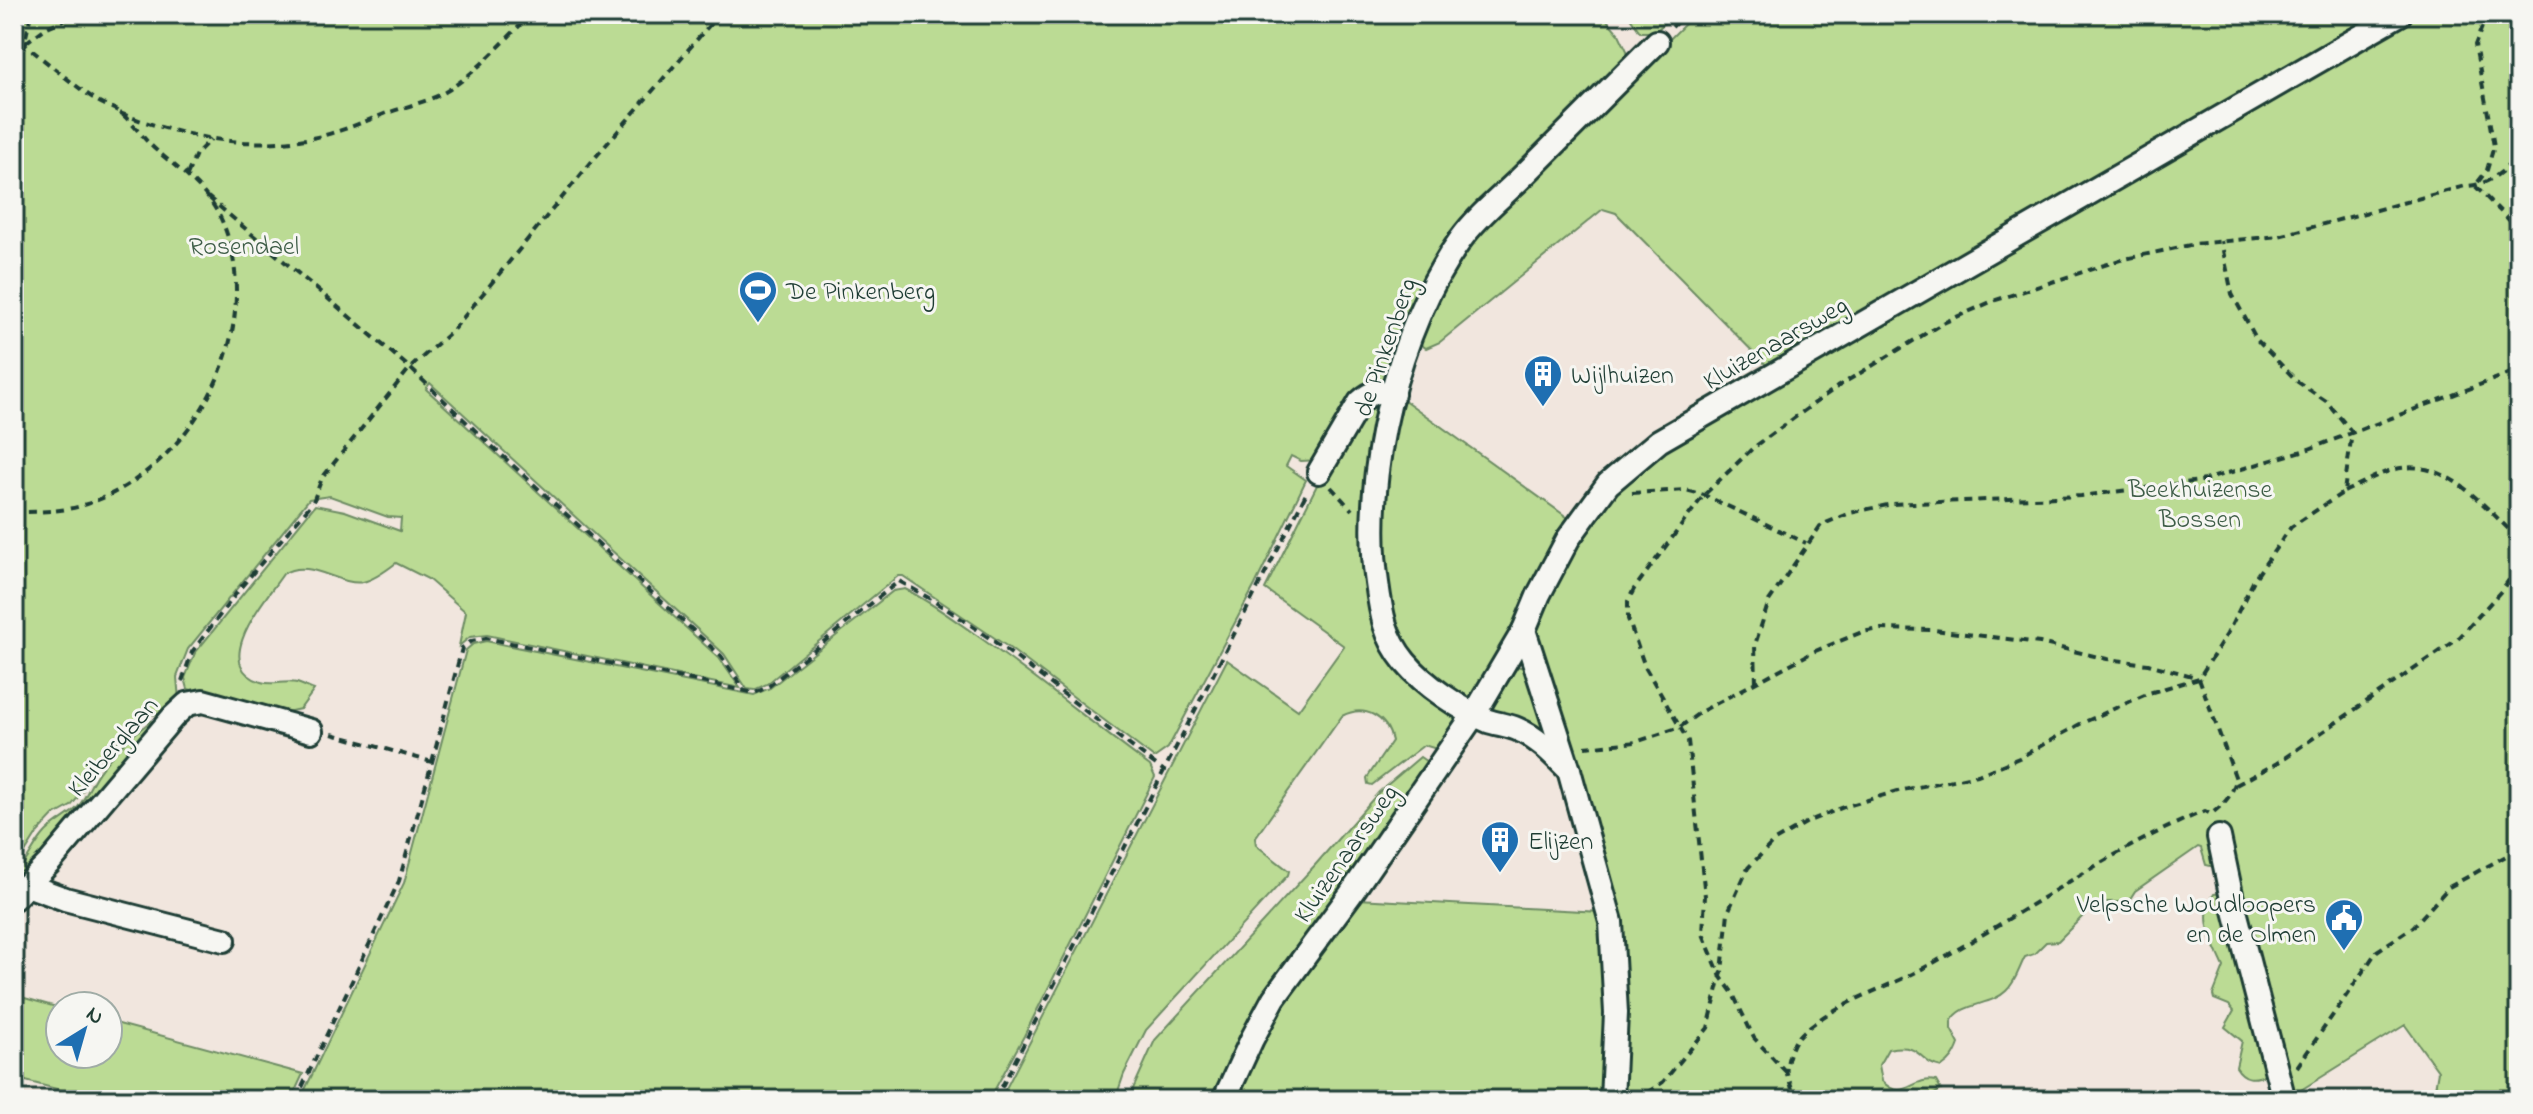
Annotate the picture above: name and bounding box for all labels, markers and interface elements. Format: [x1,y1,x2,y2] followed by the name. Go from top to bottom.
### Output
[189,229,299,267] park label: Rosendael
[737,269,779,324] sports icon: De Pinkenberg
[1345,273,1428,423] street label: de Pinkenberg
[785,274,935,312] place label: De Pinkenberg
[1697,288,1856,401] street label: Kluizenaarsweg
[1522,353,1564,408] building icon: Wijlhuizen
[1571,358,1674,396] place label: Wijlhuizen
[2127,472,2272,540] park label: Beekhuizense Bossen
[60,689,169,807] street label: Kleiberglaan
[1286,778,1409,932] street label: Kluizenaarsweg
[1479,819,1521,874] building icon: Elijzen
[1528,824,1593,862] place label: Elijzen
[2076,887,2316,955] place label: Velpsche Woudloopers en de Olmen
[2323,897,2365,952] public building icon: Velpsche Woudloopers en de Olmen
[44,990,124,1070] north arrow
[79,999,110,1034] text: N

